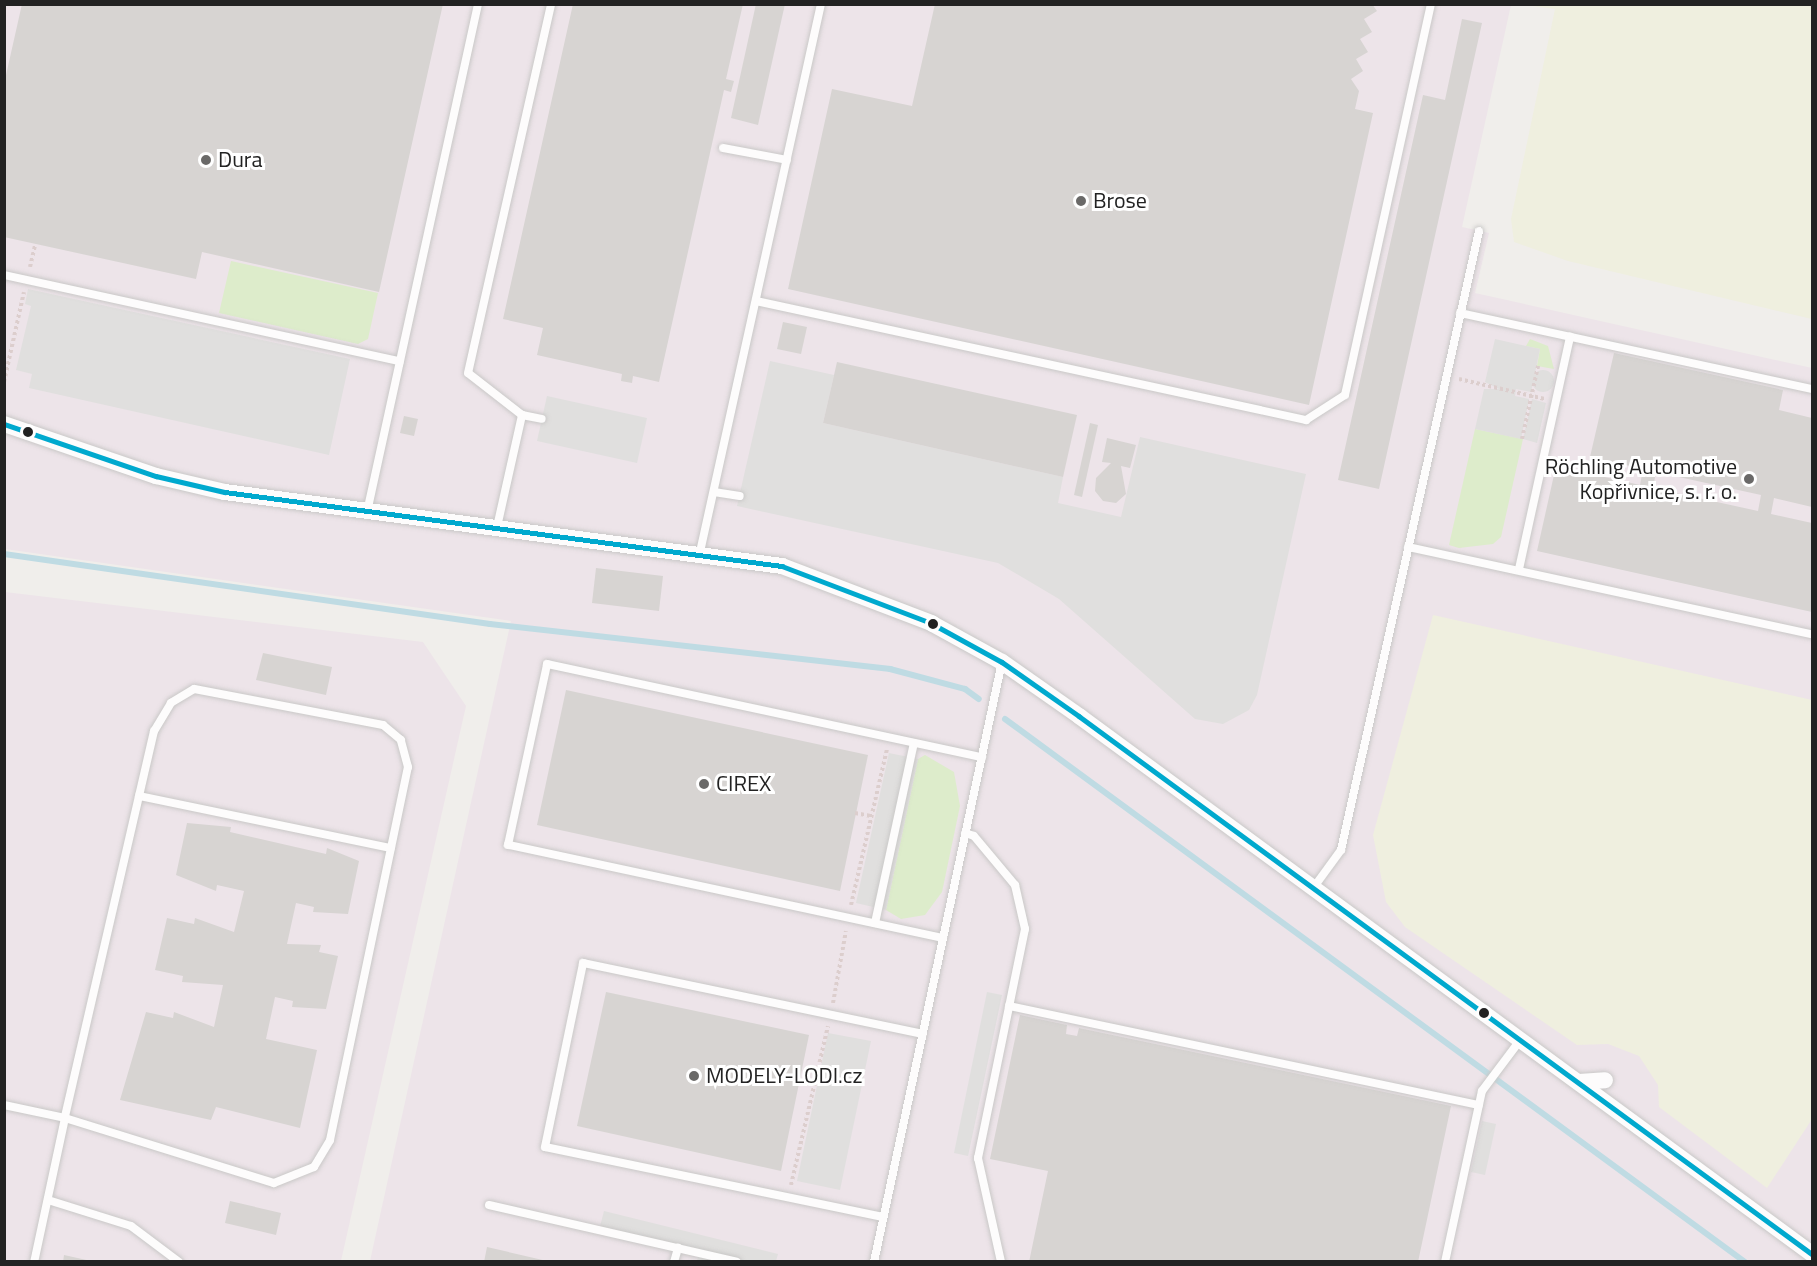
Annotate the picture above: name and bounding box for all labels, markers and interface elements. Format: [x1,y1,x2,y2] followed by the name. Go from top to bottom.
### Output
[218,147,263,173] place label: Dura
[199,153,213,167] marker: Dura
[1093,188,1147,214] place label: Brose
[1074,194,1088,208] marker: Brose
[22,426,34,438] unlabelled marker
[1545,453,1737,505] place label: Röchling Automotive Kopřivnice, s. r. o.
[1742,472,1756,486] marker: Röchling Automotive Kopřivnice, s. r. o.
[927,618,939,630] unlabelled marker
[716,771,771,797] place label: CIREX
[697,777,711,791] marker: CIREX
[1478,1007,1490,1019] unlabelled marker
[706,1063,862,1089] place label: MODELY-LODI.cz
[687,1069,701,1083] marker: MODELY-LODI.cz

